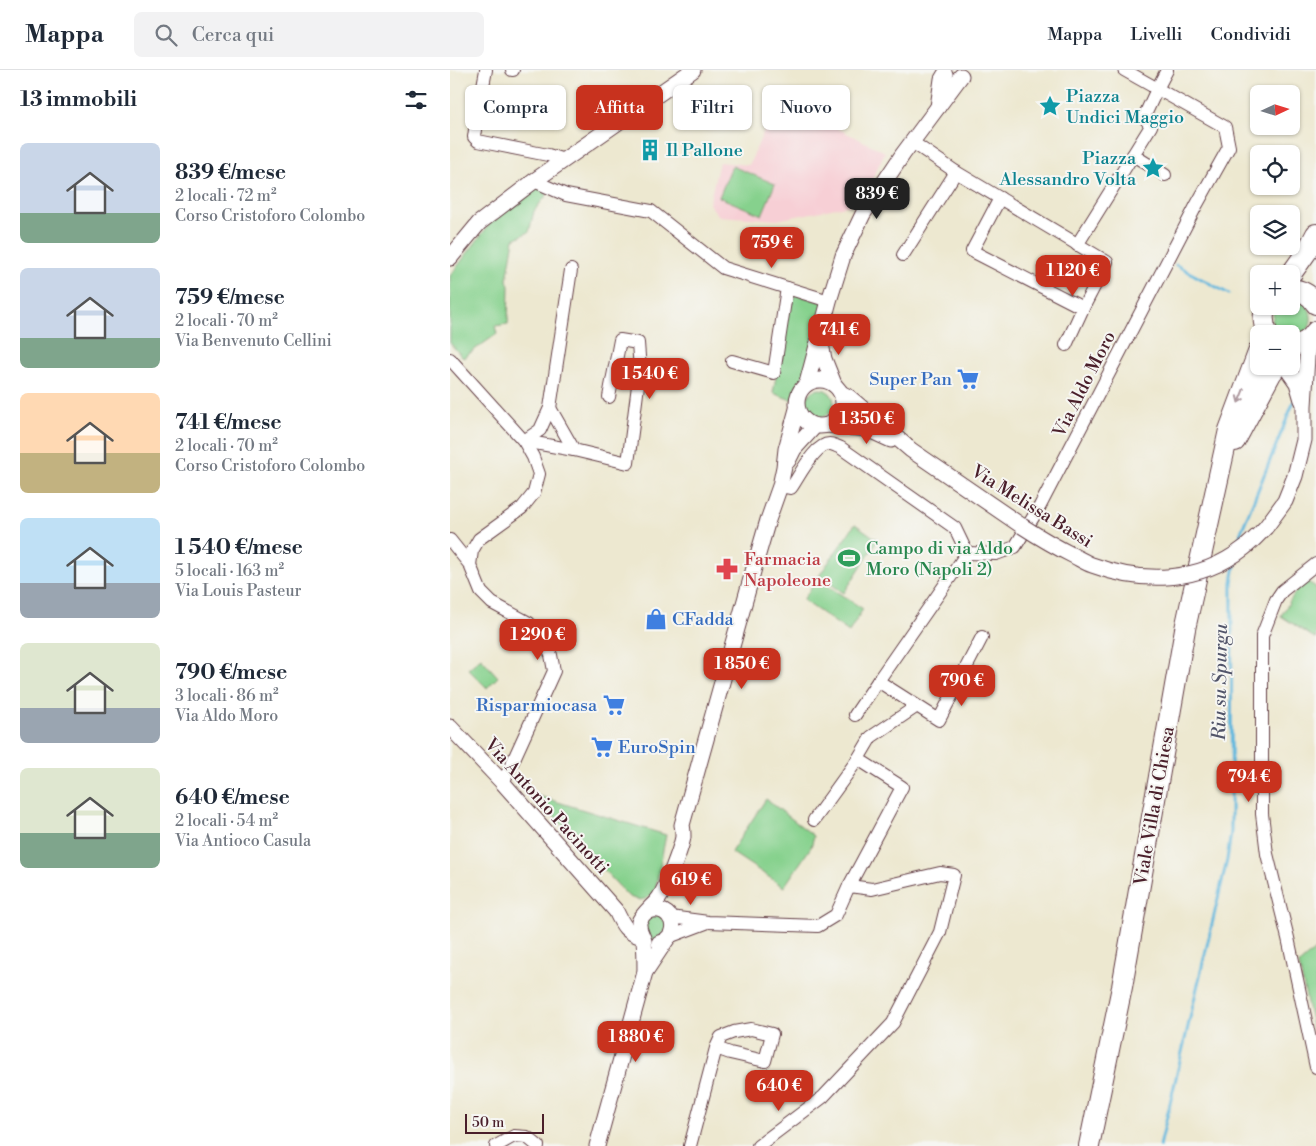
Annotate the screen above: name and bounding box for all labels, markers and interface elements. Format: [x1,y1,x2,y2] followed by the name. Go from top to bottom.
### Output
[134,12,484,57] search box
[25,20,104,50] text: Mappa
[152,21,180,49] icon: search
[192,23,274,47] text: Cerca qui
[1047,23,1102,46] text: Mappa
[1130,23,1183,46] text: Livelli
[1211,23,1291,46] text: Condividi
[465,85,566,130] chip: Compra
[576,85,663,130] chip: Affitta
[673,85,752,130] chip: Filtri
[762,85,850,130] chip: Nuovo
[1066,85,1184,129] place label: Piazza Undici Maggio
[1250,85,1300,135] north arrow
[1250,85,1300,375] map controls
[402,86,430,114] icon: filters
[20,87,137,113] text: 13 immobili
[1037,93,1063,119] place icon: Piazza Undici Maggio
[637,137,663,163] building icon: Il Pallone
[666,139,743,162] place label: Il Pallone
[1250,145,1300,195] button: locate
[999,147,1137,191] place label: Piazza Alessandro Volta
[1140,155,1166,181] place icon: Piazza Alessandro Volta
[175,160,286,186] text: 839 €/mese
[60,163,120,223] icon: home
[842,178,912,220] pin: 839 €
[856,184,898,204] text: 839 €
[175,186,277,206] text: 2 locali · 72 m²
[1250,205,1300,255] button: layers
[175,206,365,226] text: Corso Cristoforo Colombo
[737,226,807,269] pin: 759 €
[751,233,793,253] text: 759 €
[1027,254,1119,297] pin: 1 120 €
[1047,261,1099,281] text: 1 120 €
[1250,265,1300,315] button: +
[175,285,285,311] text: 759 €/mese
[60,288,120,348] icon: home
[175,311,278,331] text: 2 locali · 70 m²
[804,314,874,356] pin: 741 €
[819,320,859,340] text: 741 €
[1250,325,1300,375] button: −
[1047,327,1121,442] street label: Via Aldo Moro
[175,331,332,351] text: Via Benvenuto Cellini
[604,358,696,400] pin: 1 540 €
[622,364,678,384] text: 1 540 €
[955,366,981,392] supermarket icon: Super Pan
[869,368,952,391] place label: Super Pan
[1236,388,1245,403] one-way arrow
[821,402,913,445] pin: 1 350 €
[840,409,894,429] text: 1 350 €
[175,410,282,436] text: 741 €/mese
[60,413,120,473] icon: home
[175,436,278,456] text: 2 locali · 70 m²
[175,456,365,476] text: Corso Cristoforo Colombo
[966,459,1097,553] street label: Via Melissa Bassi
[175,535,303,561] text: 1 540 €/mese
[866,537,1013,581] place label: Campo di via Aldo Moro (Napoli 2)
[60,538,120,598] icon: home
[836,545,862,571] sports icon: Campo di via Aldo Moro (Napoli 2)
[744,548,831,592] place label: Farmacia Napoleone
[714,556,740,582] pharmacy icon: Farmacia Napoleone
[175,561,284,581] text: 5 locali · 163 m²
[175,581,301,601] text: Via Louis Pasteur
[643,606,669,632] shop icon: CFadda
[672,608,735,631] place label: CFadda
[492,618,584,661] pin: 1 290 €
[1207,623,1233,742] water label: Riu su Spurgu
[511,625,565,645] text: 1 290 €
[696,648,788,690] pin: 1 850 €
[715,654,769,674] text: 1 850 €
[175,660,287,686] text: 790 €/mese
[60,663,120,723] icon: home
[927,664,997,707] pin: 790 €
[940,671,984,691] text: 790 €
[175,686,279,706] text: 3 locali · 86 m²
[601,692,627,718] supermarket icon: Risparmiocasa
[476,694,598,717] place label: Risparmiocasa
[175,706,278,726] text: Via Aldo Moro
[1129,724,1180,888] street label: Viale Villa di Chiesa
[479,733,614,879] street label: Via Antonio Pacinotti
[589,734,615,760] supermarket icon: EuroSpin
[618,736,696,759] place label: EuroSpin
[1214,760,1284,803] pin: 794 €
[1228,767,1270,787] text: 794 €
[175,785,290,811] text: 640 €/mese
[60,788,120,848] icon: home
[175,811,278,831] text: 2 locali · 54 m²
[175,831,311,851] text: Via Antioco Casula
[656,864,726,906] pin: 619 €
[671,870,711,890] text: 619 €
[590,1020,682,1063] pin: 1 880 €
[608,1027,664,1047] text: 1 880 €
[744,1070,814,1112] pin: 640 €
[756,1076,802,1096] text: 640 €
[465,1111,544,1134] scale bar
[472,1114,504,1132] text: 50 m

